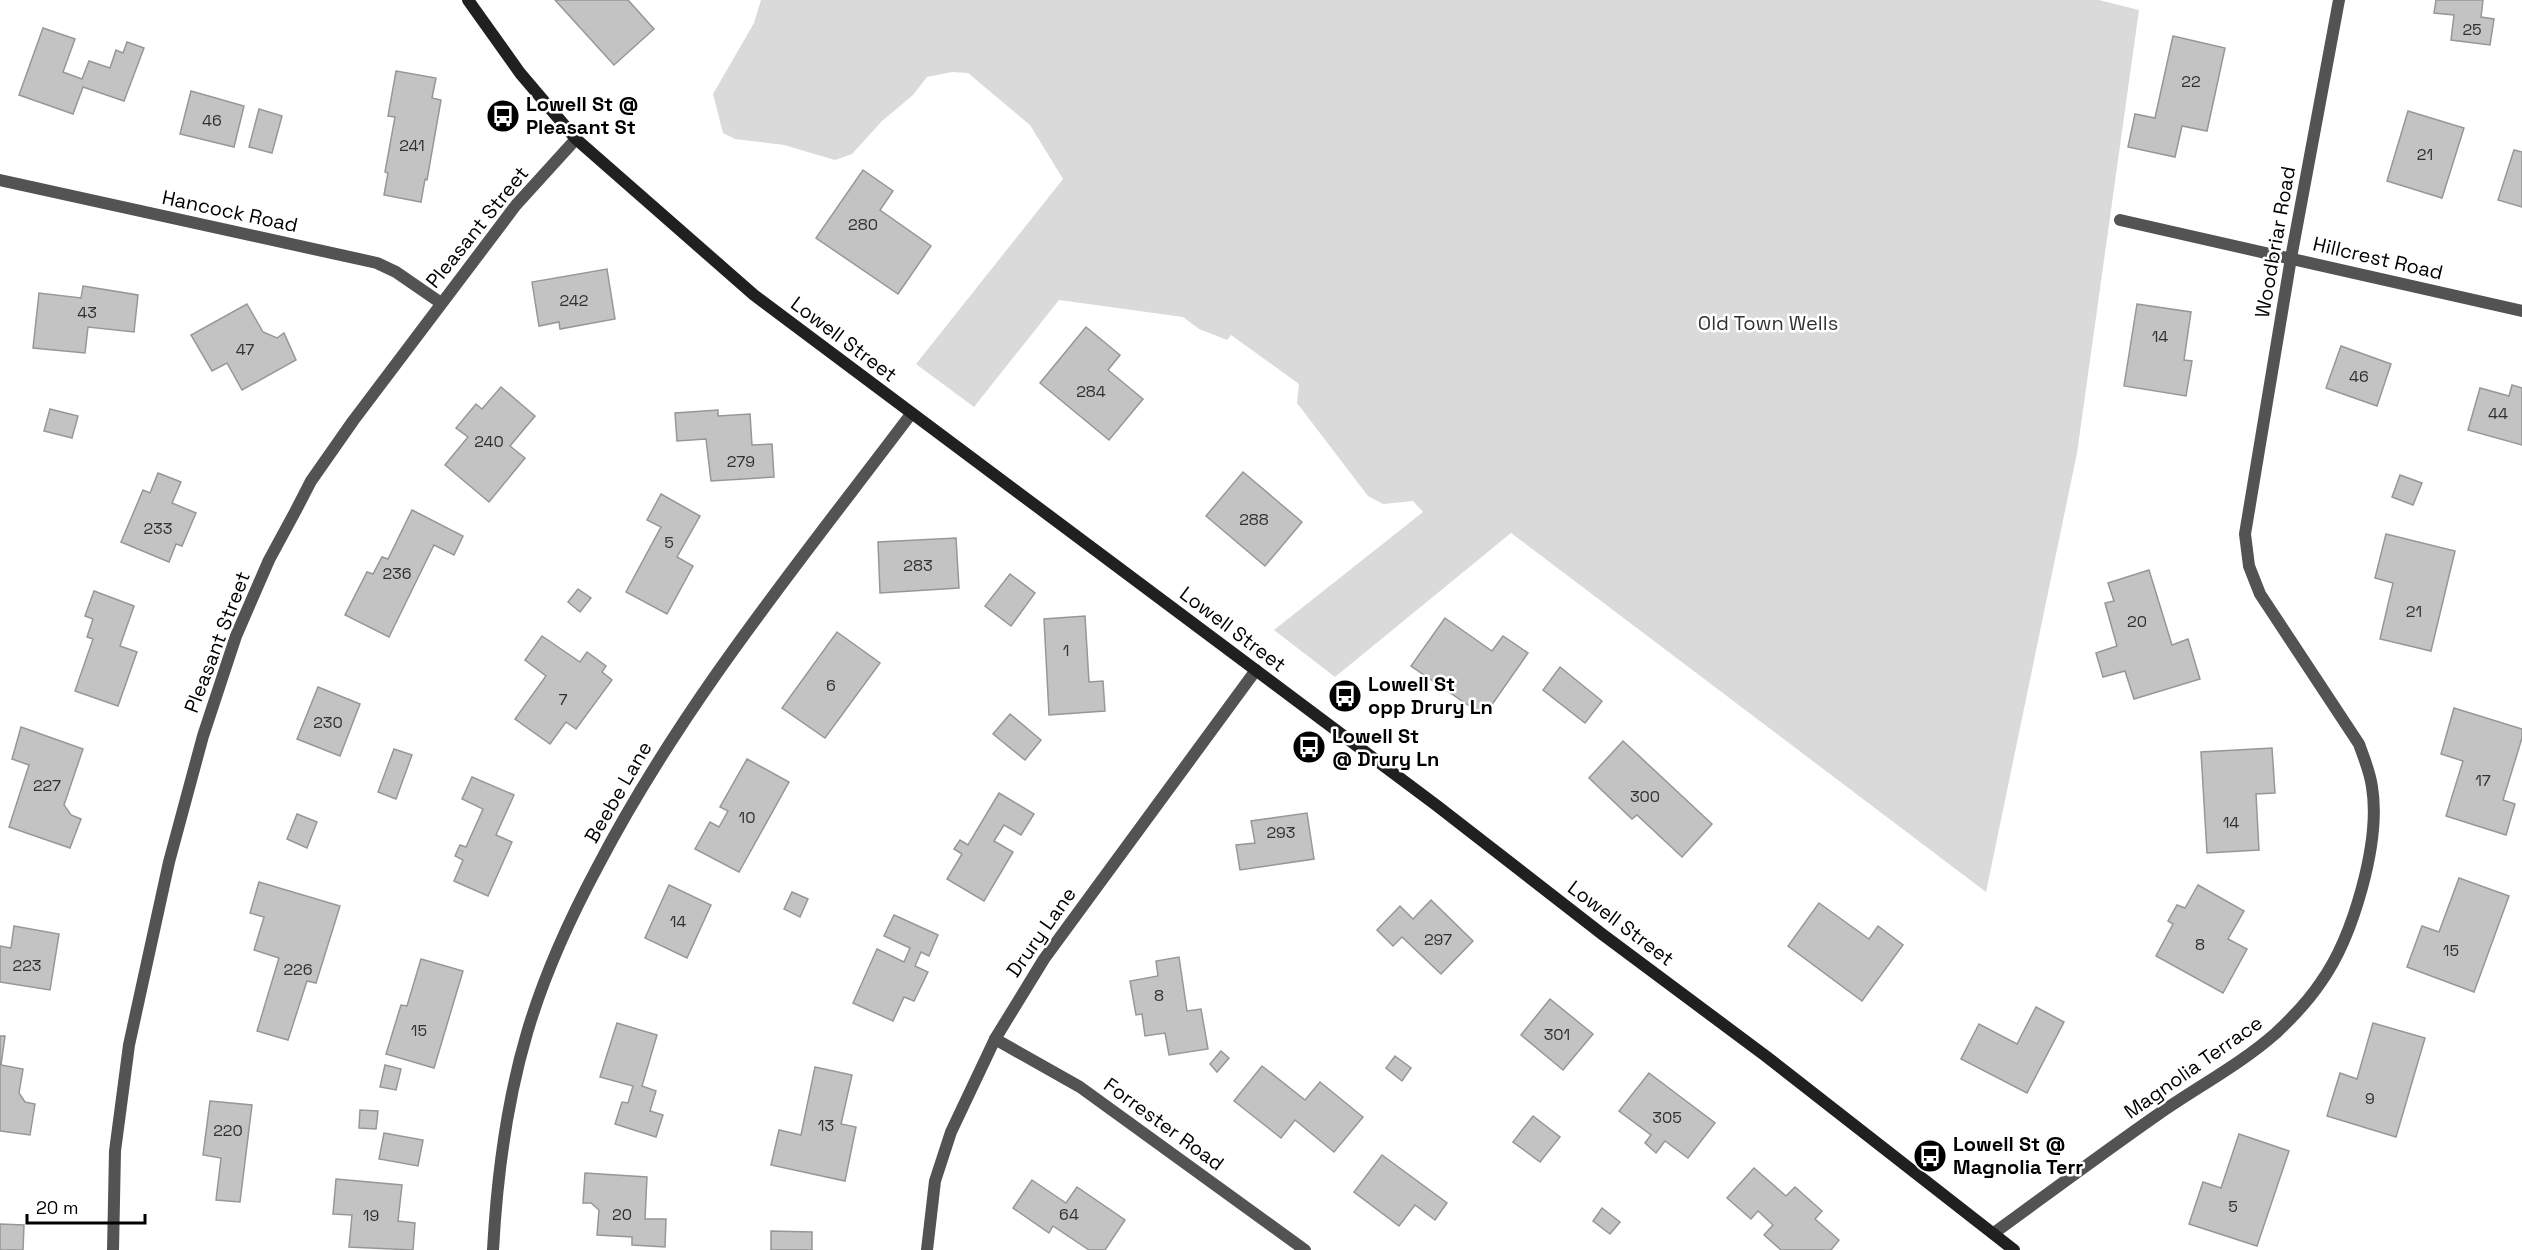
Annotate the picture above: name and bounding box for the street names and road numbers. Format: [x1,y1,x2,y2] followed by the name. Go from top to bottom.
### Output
[420,161,534,293] street label: Pleasant Street
[2249,164,2301,320] street label: Woodbriar Road
[160,184,300,238] street label: Hancock Road
[2311,230,2445,286] street label: Hillcrest Road
[786,290,902,388] street label: Lowell Street
[178,568,256,716] street label: Pleasant Street
[1175,580,1291,678] street label: Lowell Street
[578,736,658,848] street label: Beebe Lane
[1563,874,1679,972] street label: Lowell Street
[1000,882,1082,982] street label: Drury Lane
[2119,1010,2267,1124] street label: Magnolia Terrace
[1099,1072,1229,1176] street label: Forrester Road

